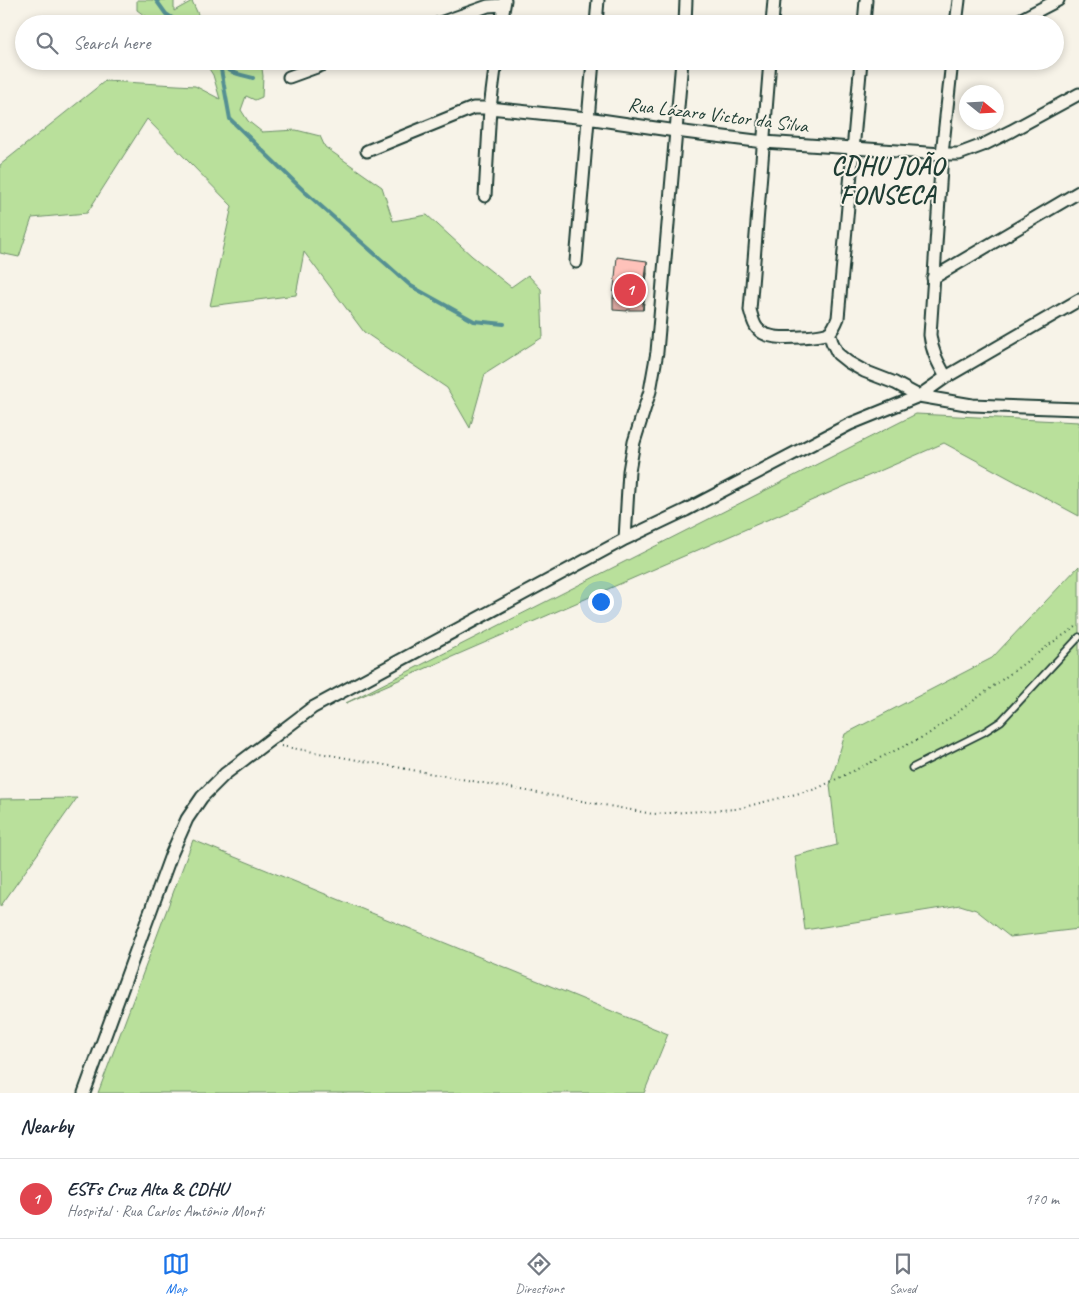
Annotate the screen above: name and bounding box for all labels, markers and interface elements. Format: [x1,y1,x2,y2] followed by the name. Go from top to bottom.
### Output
[15,15,1064,70] search box
[33,29,61,57] icon: search
[73,31,150,55] text: Search here
[959,85,1004,130] north arrow
[626,92,811,139] street label: Rua Lázaro Victor da Silva
[831,150,947,211] district label: CDHU JOÃO FONSECA
[614,271,646,309] pin: 1
[588,589,614,615] your location
[20,1113,73,1139] text: Nearby
[67,1177,228,1201] text: ESFs Cruz Alta & CDHU
[32,1189,40,1209] text: 1
[1025,1189,1059,1209] text: 170 m
[67,1201,264,1221] text: Hospital · Rua Carlos Amtônio Monti
[162,1250,190,1297] tab: Map
[515,1250,564,1297] tab: Directions
[889,1250,917,1297] tab: Saved

